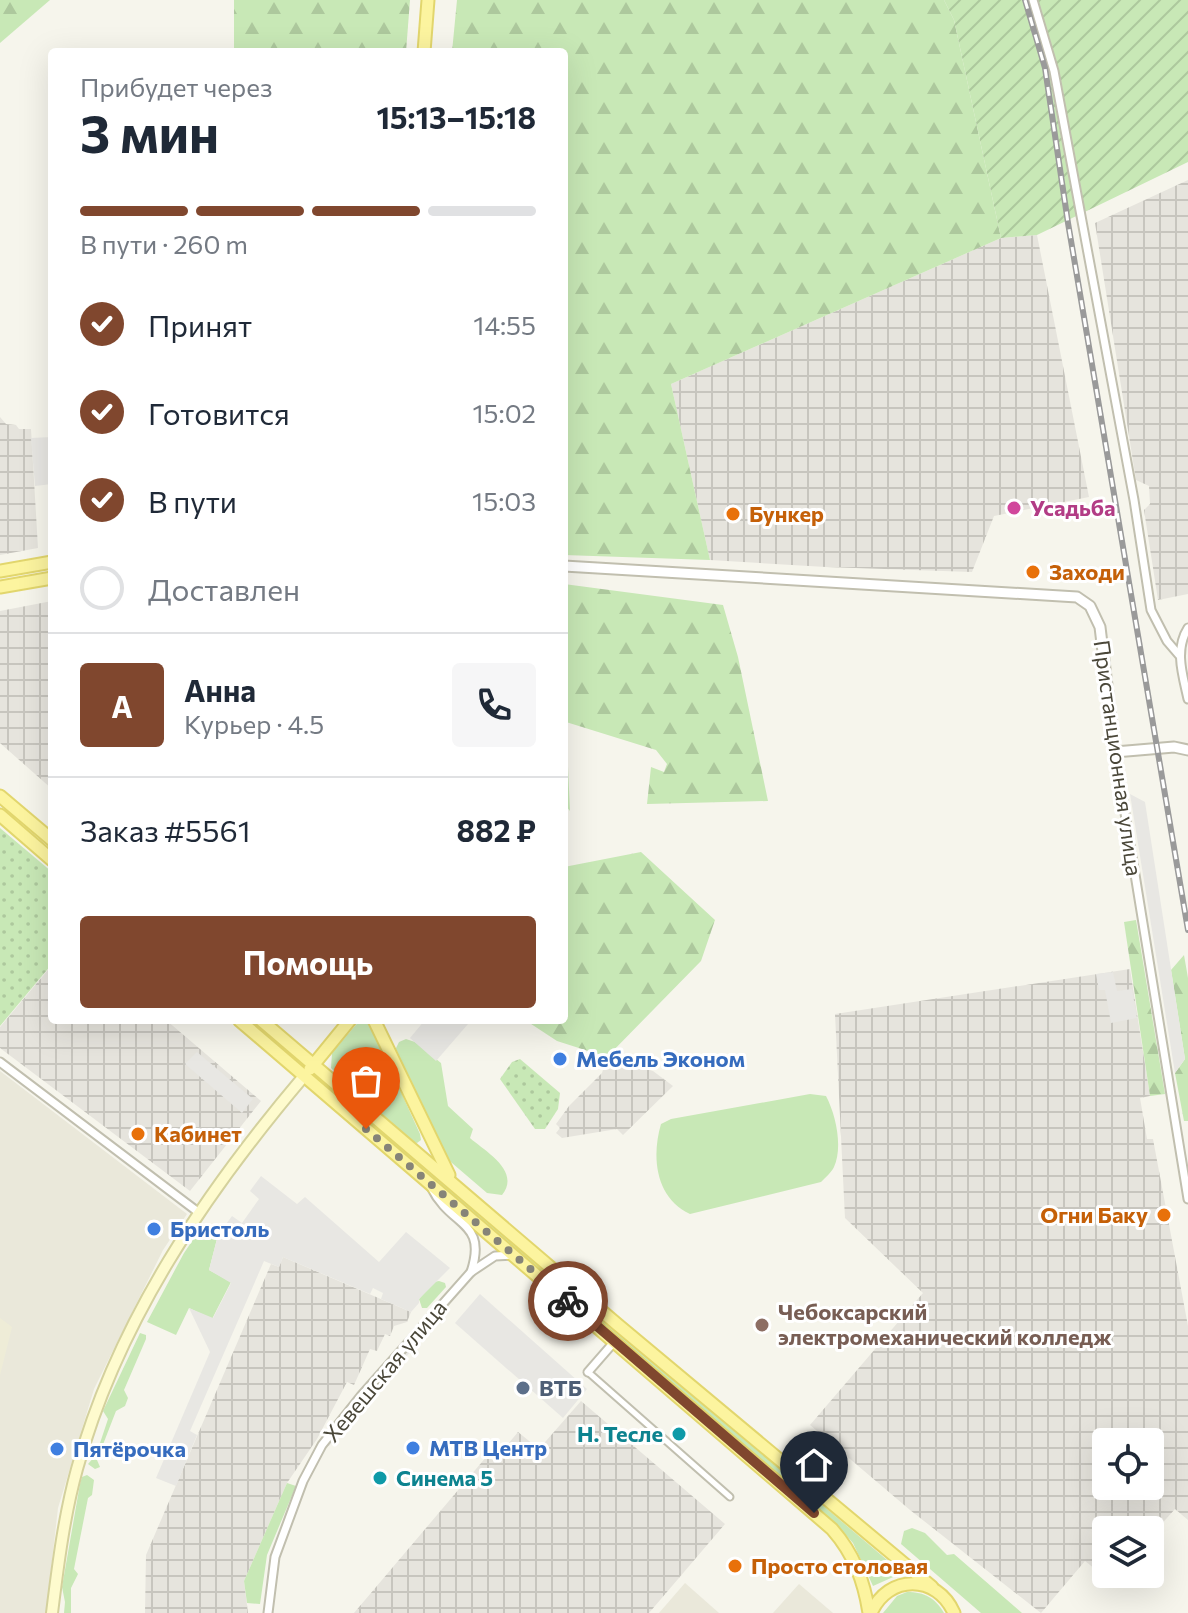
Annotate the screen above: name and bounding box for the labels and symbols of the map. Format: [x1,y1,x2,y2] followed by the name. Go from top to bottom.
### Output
[1030,494,1116,521] place label: Усадьба
[1005,499,1023,517] marker: Усадьба
[749,500,824,527] place label: Бункер
[724,505,742,523] marker: Бункер
[1049,558,1125,585] place label: Заходи
[1024,563,1042,581] marker: Заходи
[1089,638,1148,878] street label: Пристанционная улица
[576,1045,745,1072] place label: Мебель Эконом
[332,1047,400,1129] pin
[551,1050,569,1068] marker: Мебель Эконом
[154,1120,242,1147] place label: Кабинет
[129,1125,147,1143] marker: Кабинет
[1040,1201,1148,1228] place label: Огни Баку
[1155,1206,1173,1224] marker: Огни Баку
[170,1215,269,1242] place label: Бристоль
[145,1220,163,1238] marker: Бристоль
[528,1261,608,1341] courier
[317,1294,452,1447] street label: Хевешская улица
[778,1298,1112,1350] place label: Чебоксарский электромеханический колледж
[753,1316,771,1334] marker: Чебоксарский электромеханический колледж
[539,1374,582,1401] place label: ВТБ
[514,1379,532,1397] marker: ВТБ
[577,1420,663,1447] place label: Н. Тесле
[670,1425,688,1443] marker: Н. Тесле
[780,1431,848,1513] pin
[429,1434,547,1461] place label: МТВ Центр
[73,1435,186,1462] place label: Пятёрочка
[404,1439,422,1457] marker: МТВ Центр
[48,1440,66,1458] marker: Пятёрочка
[396,1464,493,1491] place label: Синема 5
[371,1469,389,1487] marker: Синема 5
[751,1552,928,1579] place label: Просто столовая
[726,1557,744,1575] marker: Просто столовая

